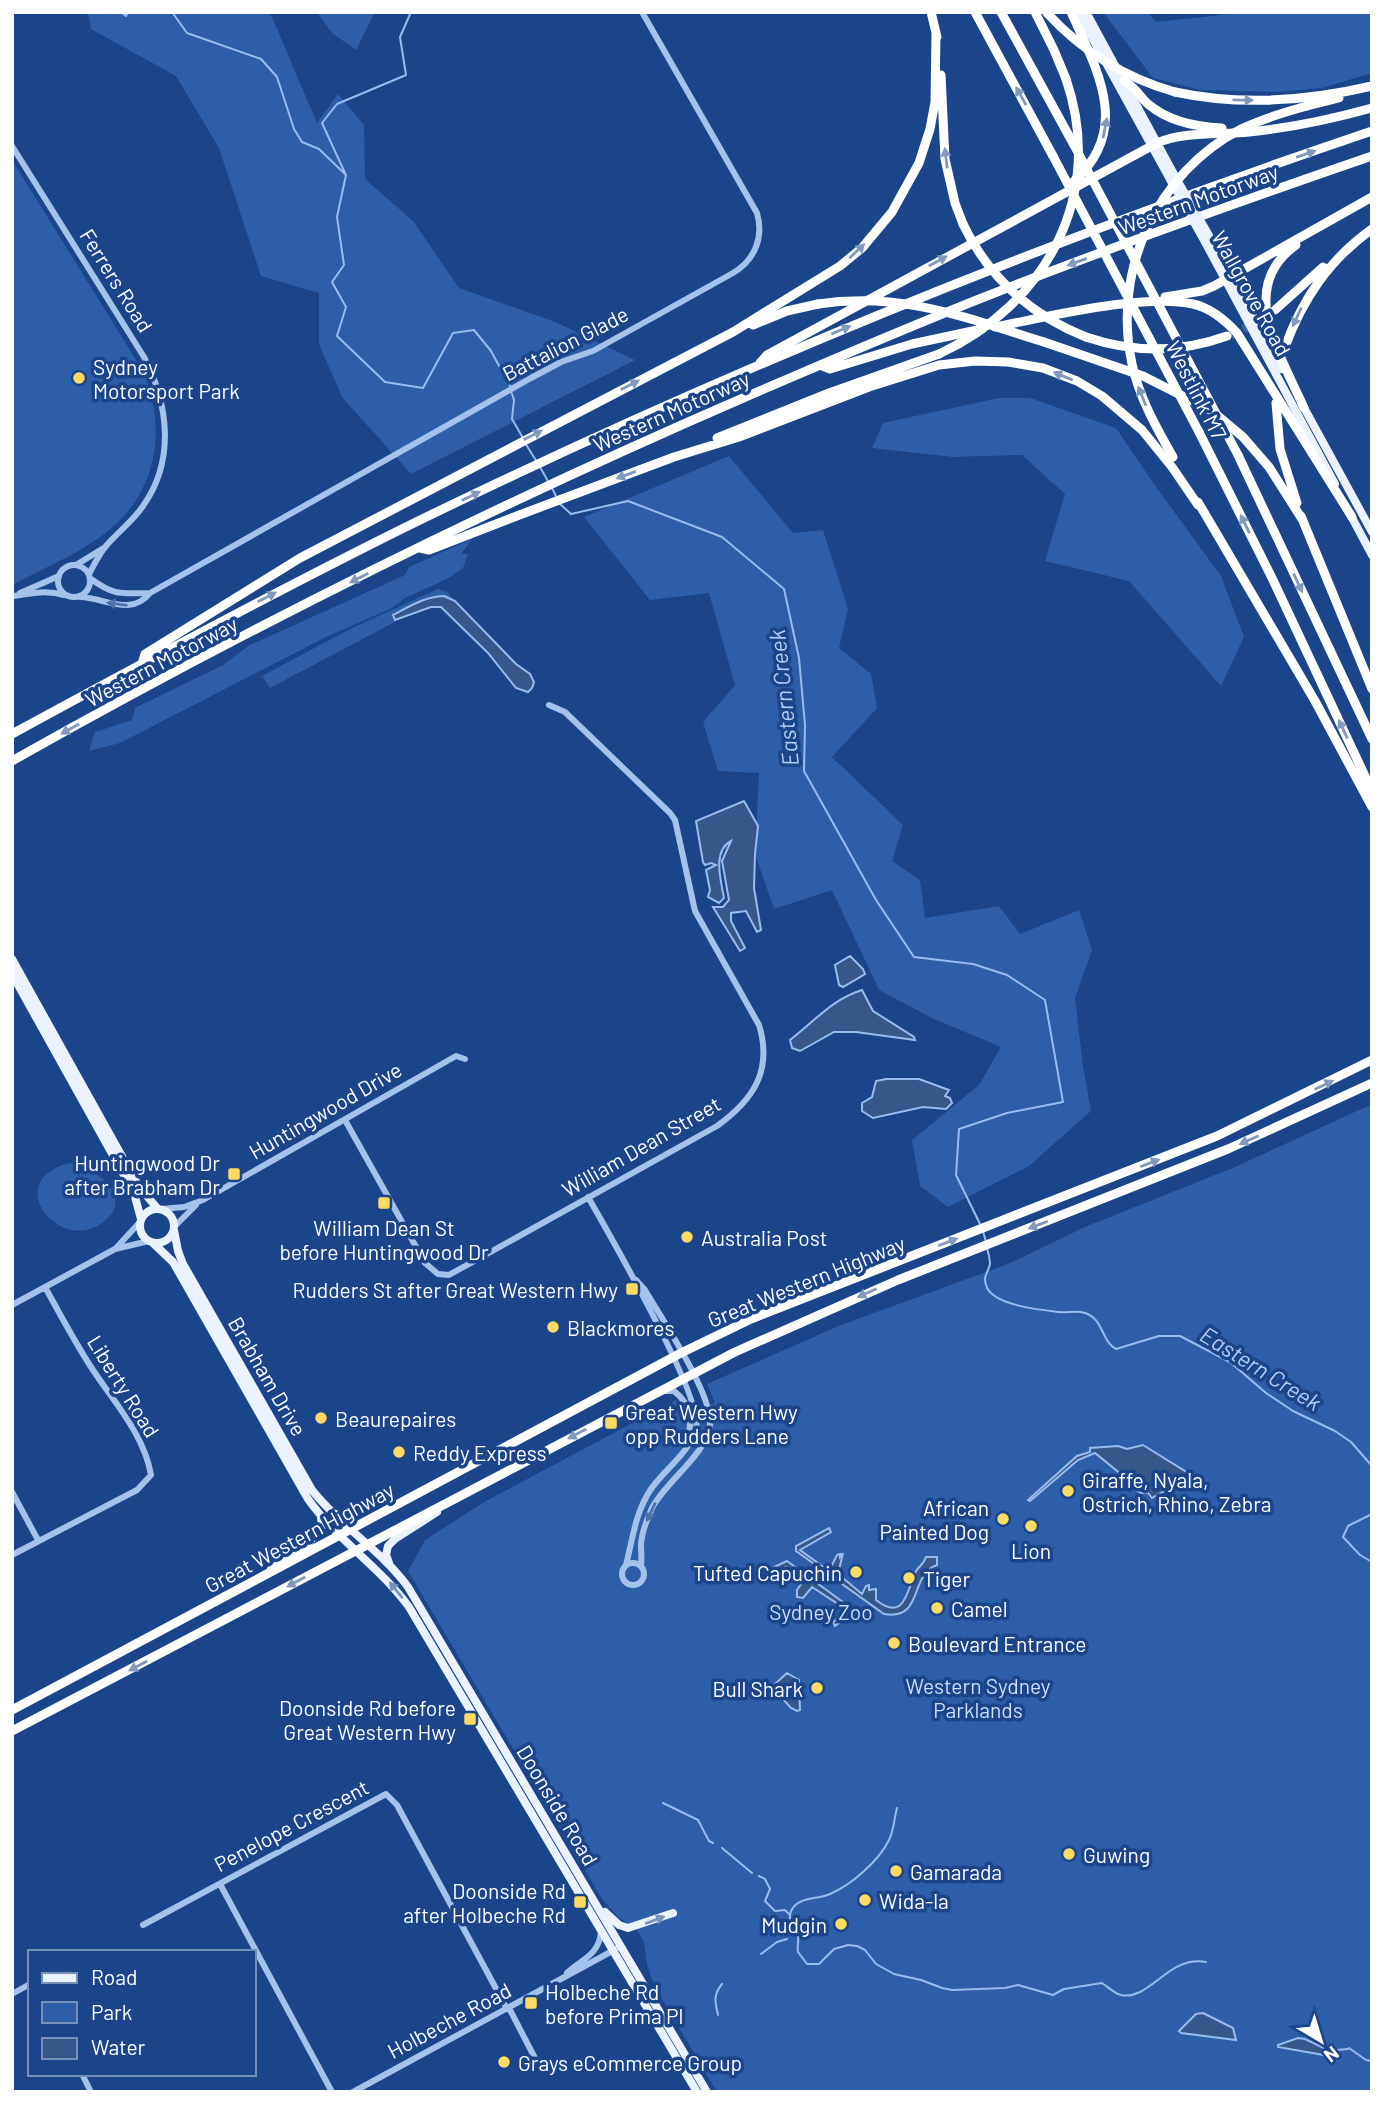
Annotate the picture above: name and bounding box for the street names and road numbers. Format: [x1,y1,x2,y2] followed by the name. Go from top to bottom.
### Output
[1114,158,1282,240] street label: Western Motorway
[75,224,159,336] street label: Ferrers Road
[1207,226,1297,360] street label: Wallgrove Road
[498,301,632,385] street label: Battalion Glade
[1162,337,1233,444] street label: Westlink M7
[589,365,753,457] street label: Western Motorway
[81,610,242,712] street label: Western Motorway
[244,1056,406,1164] street label: Huntingwood Drive
[557,1090,725,1202] street label: William Dean Street
[704,1230,909,1332] street label: Great Western Highway
[224,1312,312,1440] street label: Brabham Drive
[83,1330,165,1442] street label: Liberty Road
[200,1476,398,1598] street label: Great Western Highway
[512,1740,604,1870] street label: Doonside Road
[210,1774,372,1876] street label: Penelope Crescent
[383,1977,515,2063] street label: Holbeche Road

